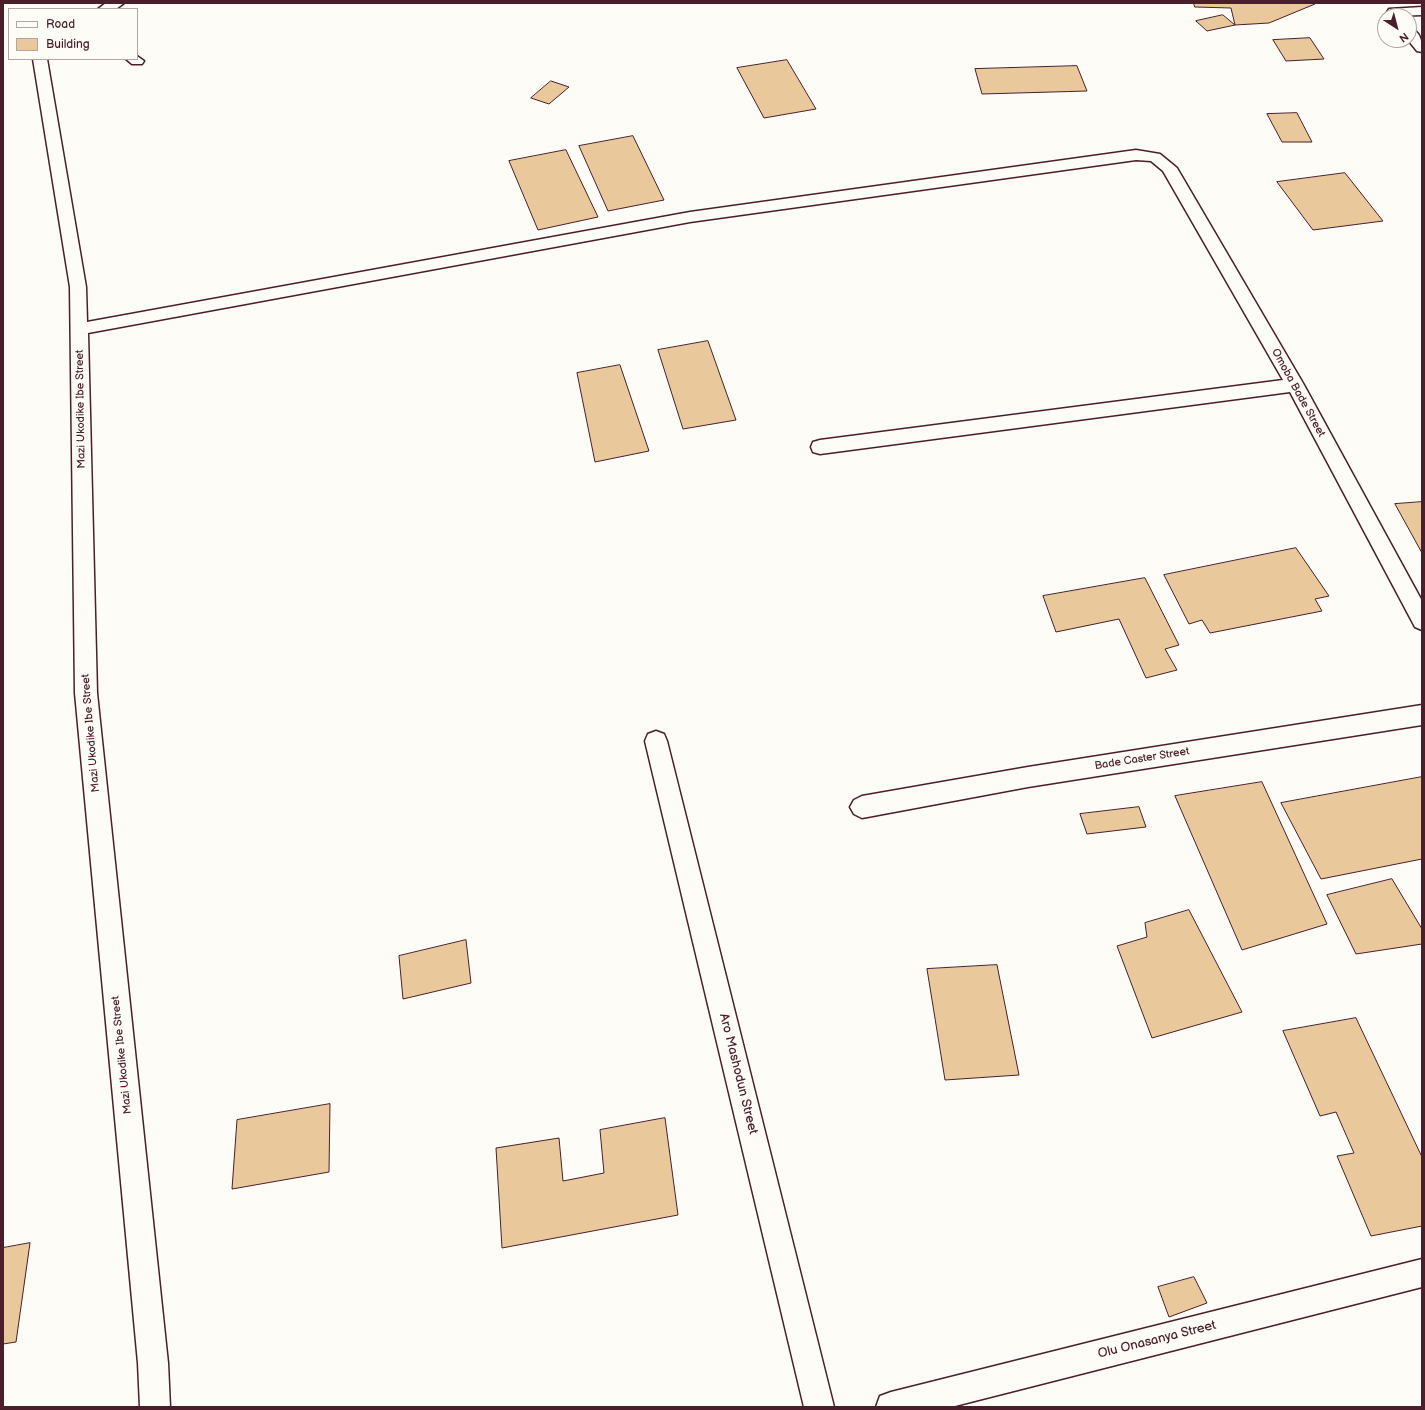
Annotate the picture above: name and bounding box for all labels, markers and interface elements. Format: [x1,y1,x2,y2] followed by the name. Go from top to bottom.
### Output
[8,8,138,60] legend
[1377,8,1417,48] north arrow
[46,17,75,32] text: Road
[1397,30,1411,45] text: N
[46,37,90,52] text: Building
[1268,347,1328,439] street label: Omoba Bade Street
[73,349,89,469] street label: Mazi Ukodike Ibe Street
[79,673,103,793] street label: Mazi Ukodike Ibe Street
[1094,745,1190,773] street label: Bade Caster Street
[109,995,135,1115] street label: Mazi Ukodike Ibe Street
[715,1012,761,1136] street label: Aro Mashodun Street
[1096,1318,1218,1362] street label: Olu Onasanya Street

